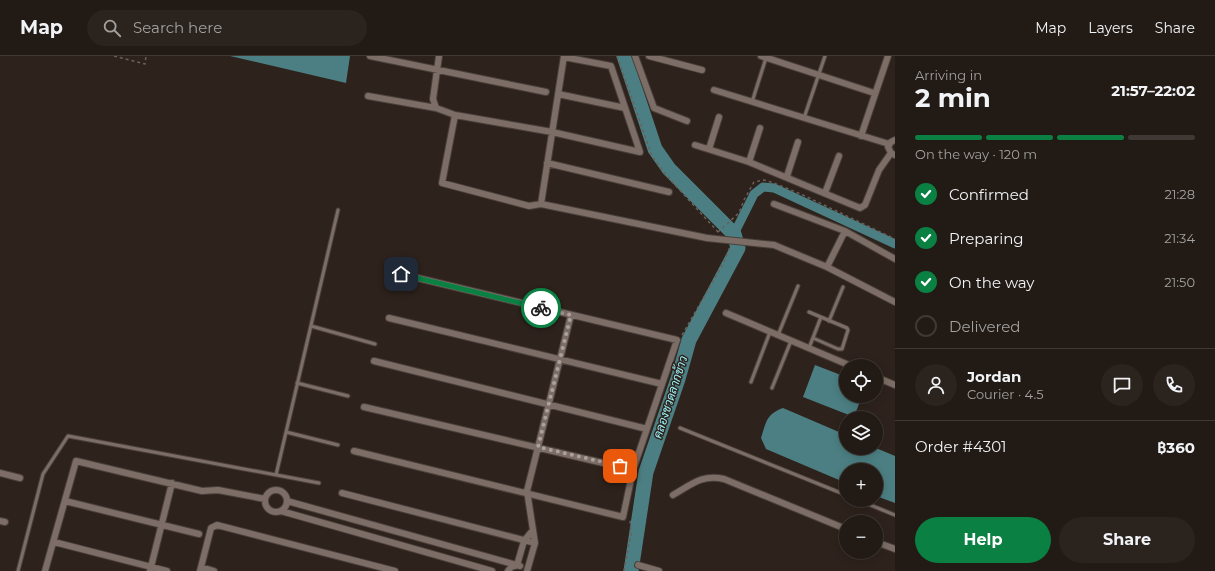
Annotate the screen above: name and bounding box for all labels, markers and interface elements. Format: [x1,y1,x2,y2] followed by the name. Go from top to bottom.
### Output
[87,10,367,46] search box
[20,16,63,39] text: Map
[101,17,123,39] icon: search
[133,18,222,37] text: Search here
[1035,19,1066,37] text: Map
[1088,19,1133,37] text: Layers
[1155,19,1195,37] text: Share
[915,67,982,83] text: Arriving in
[1111,81,1195,100] text: 21:57–22:02
[915,82,991,114] text: 2 min
[915,146,1037,162] text: On the way · 120 m
[915,183,937,205] icon: check
[949,185,1029,204] text: Confirmed
[1164,186,1195,202] text: 21:28
[915,227,937,249] icon: check
[949,229,1024,248] text: Preparing
[1164,230,1195,246] text: 21:34
[384,257,418,291] pin
[390,263,412,285] icon: home
[915,271,937,293] icon: check
[949,273,1034,292] text: On the way
[1164,274,1195,290] text: 21:50
[521,288,561,328] courier
[530,297,552,319] icon: bike
[949,317,1021,336] text: Delivered
[650,354,690,440] water label: คลองชวดลากข้าว
[839,359,883,559] map controls
[839,359,883,403] button: locate
[915,364,957,406] button: person
[1101,364,1143,406] button: chat
[1153,364,1195,406] button: phone
[967,367,1021,386] text: Jordan
[967,386,1044,402] text: Courier · 4.5
[839,411,883,455] button: layers
[915,437,1007,456] text: Order #4301
[1157,438,1195,457] text: ฿360
[603,449,637,483] pin
[609,455,631,477] icon: bag
[839,463,883,507] button: +
[839,515,883,559] button: −
[915,517,1051,563] button: Help
[1059,517,1195,563] button: Share

